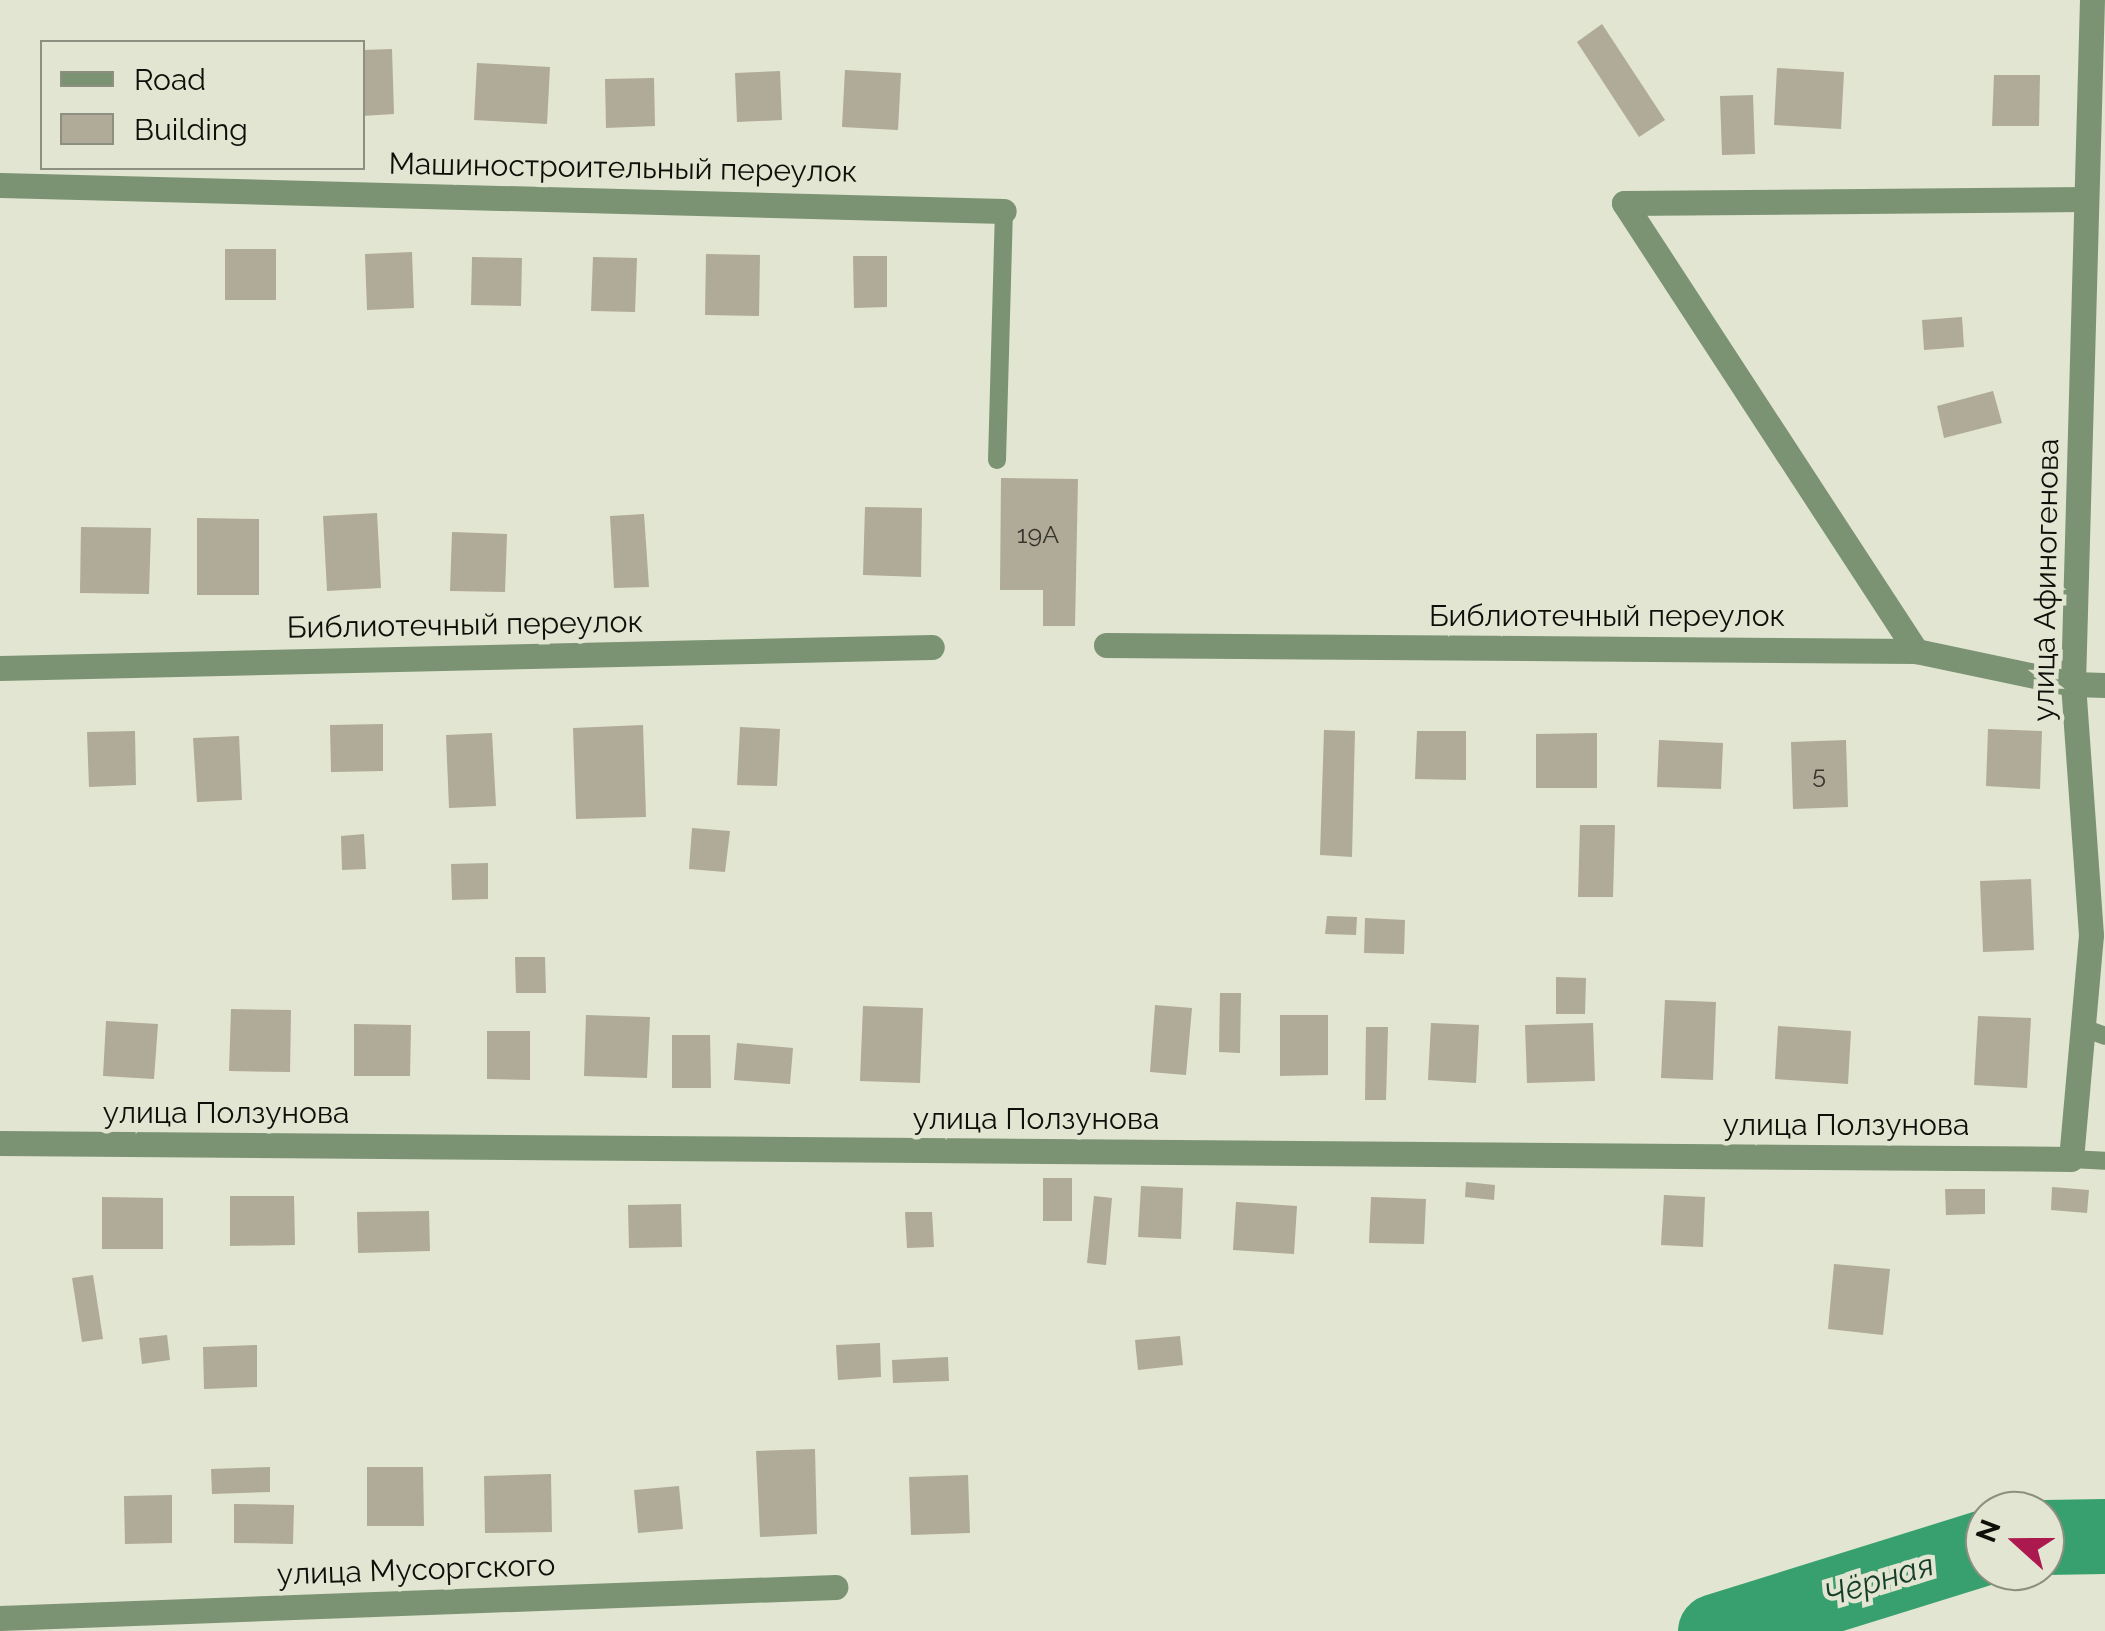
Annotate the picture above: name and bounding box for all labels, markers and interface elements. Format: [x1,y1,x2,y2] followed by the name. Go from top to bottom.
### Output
[40,40,365,170] legend
[134,62,206,97] text: Road
[134,112,248,147] text: Building
[388,146,858,190] street label: Машиностроительный переулок
[2026,438,2066,722] street label: улица Афиногенова
[1017,519,1059,549] house number: 19А
[1429,598,1785,634] street label: Библиотечный переулок
[287,604,643,646] street label: Библиотечный переулок
[1812,759,1826,789] house number: 5
[103,1095,349,1131] street label: улица Ползунова
[913,1101,1159,1137] street label: улица Ползунова
[1723,1107,1969,1143] street label: улица Ползунова
[1965,1491,2065,1591] north arrow
[1969,1515,2008,1547] text: N
[1819,1545,1939,1615] water label: Чёрная
[276,1547,556,1593] street label: улица Мусоргского

